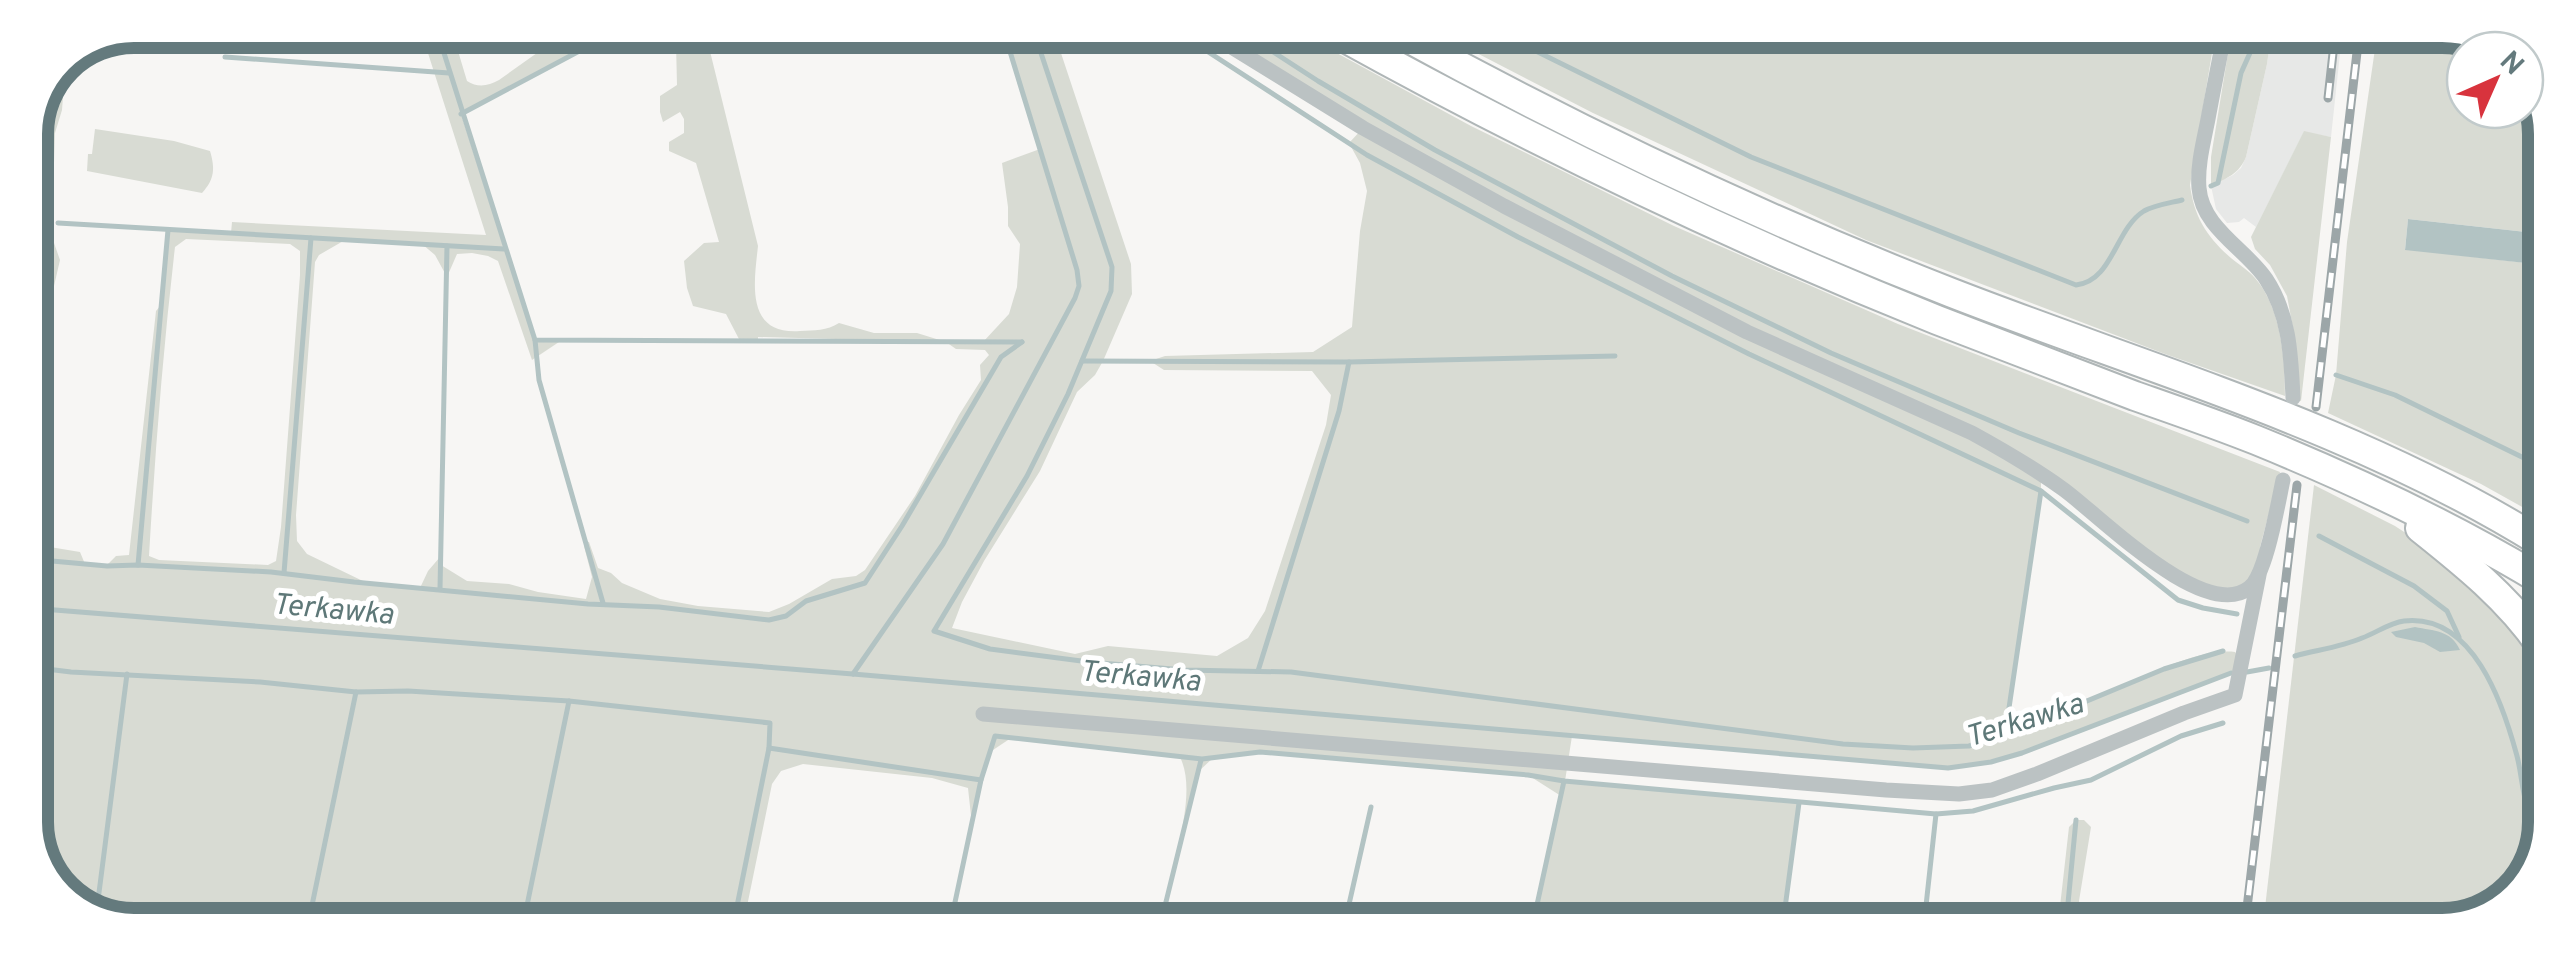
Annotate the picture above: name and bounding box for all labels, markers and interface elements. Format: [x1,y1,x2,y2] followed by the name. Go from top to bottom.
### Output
[2445,30,2545,130] north arrow
[2491,45,2530,84] text: N
[271,587,395,635] water label: Terkawka
[1078,654,1202,702] water label: Terkawka
[1962,686,2089,757] water label: Terkawka

